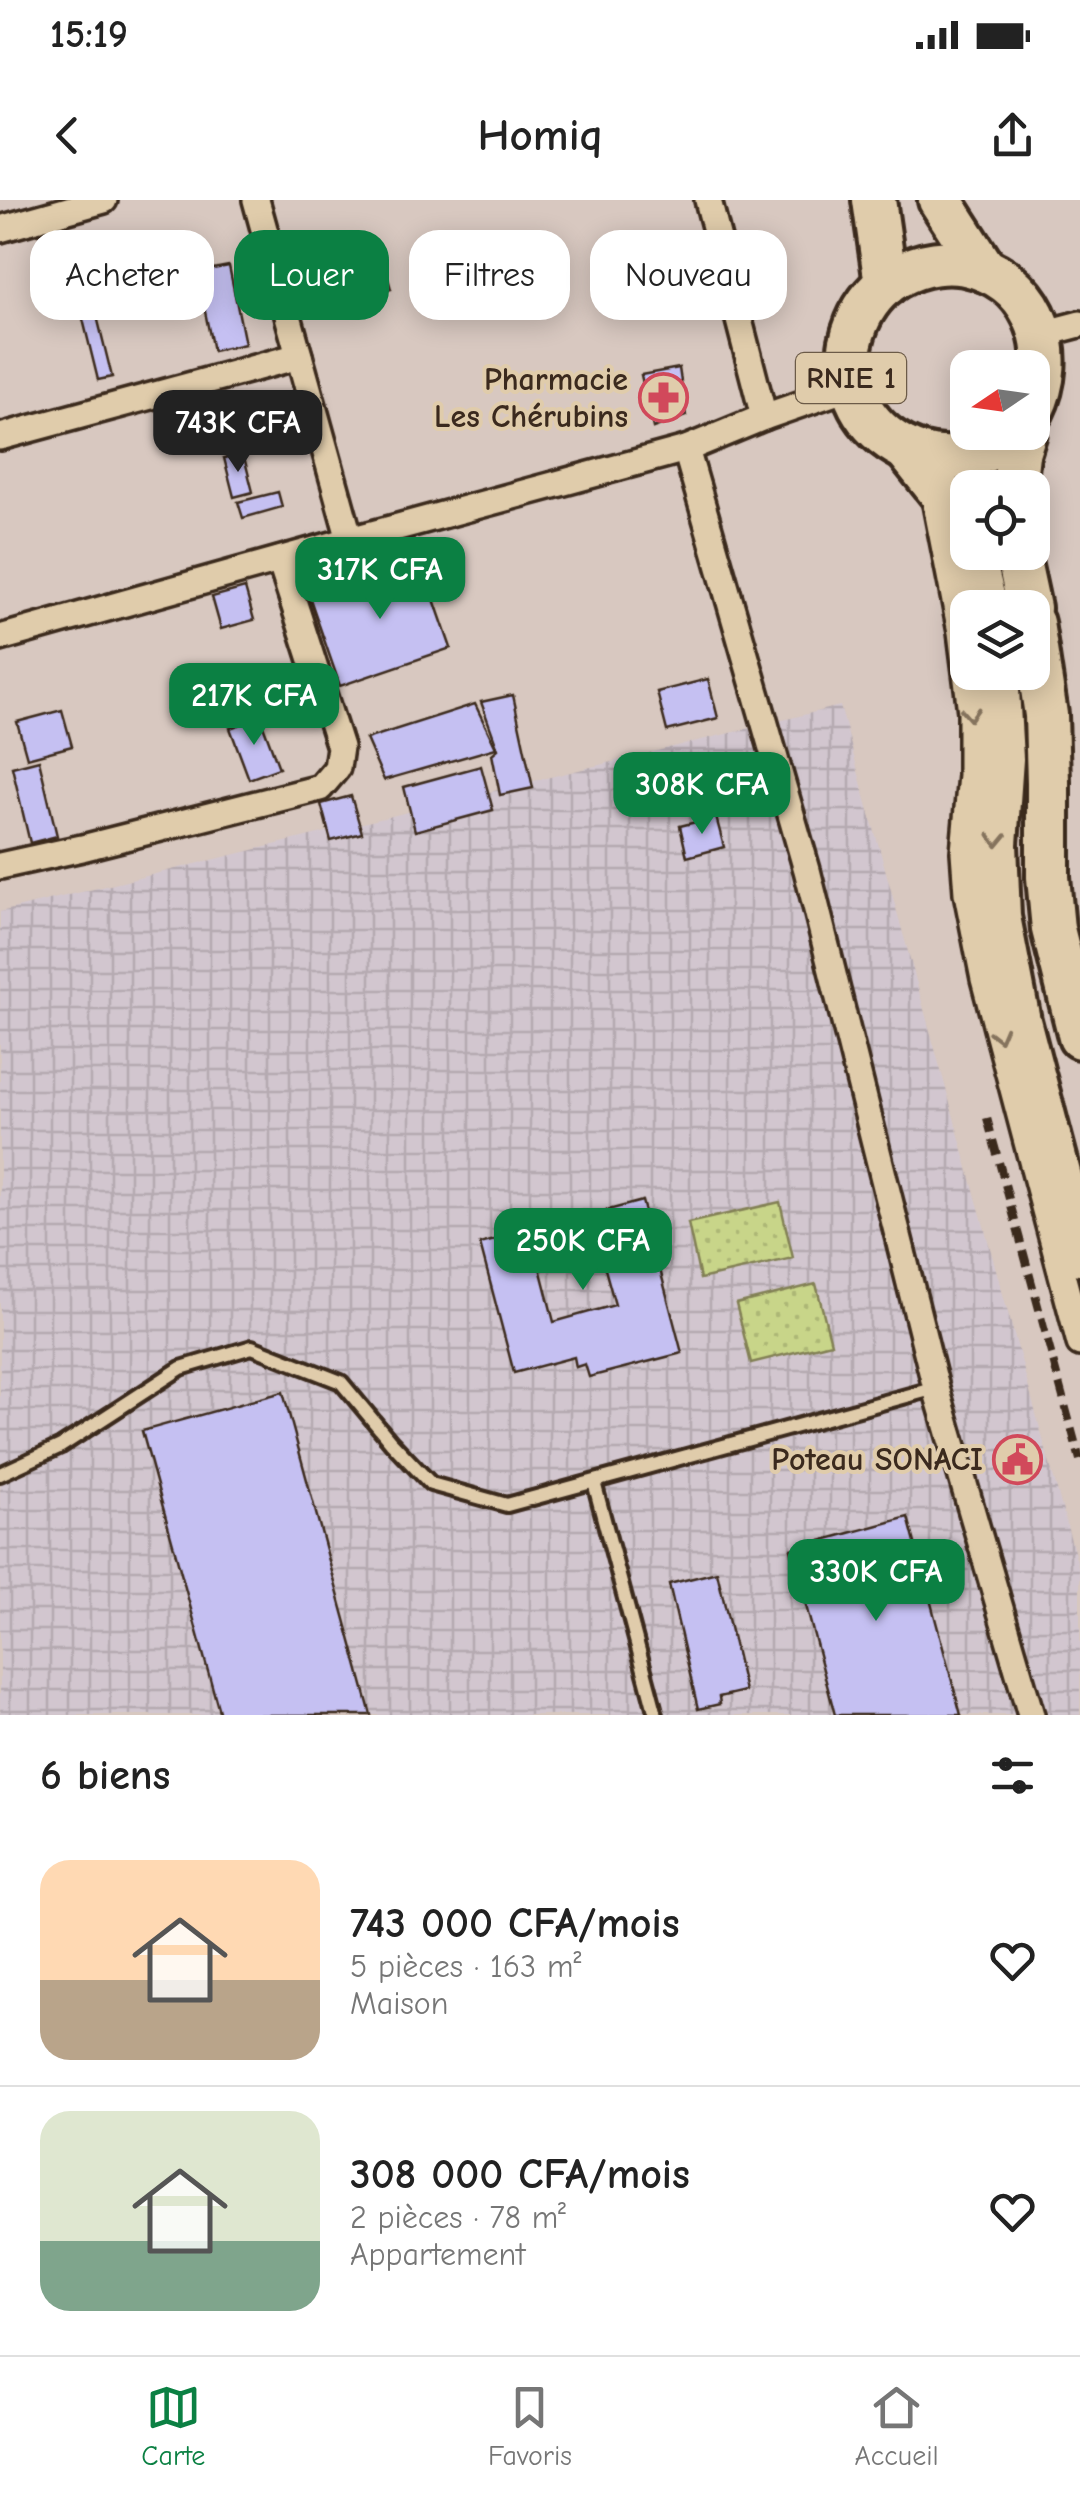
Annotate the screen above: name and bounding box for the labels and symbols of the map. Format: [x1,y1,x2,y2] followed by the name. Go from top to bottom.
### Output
[950,350,1050,450] north arrow
[796,353,906,403] road number: RNIE 1
[434,361,628,435] place label: Pharmacie Les Chérubins
[637,371,689,423] pharmacy icon: Pharmacie Les Chérubins
[135,390,341,475] pin: 743K CFA
[277,537,483,622] pin: 317K CFA
[151,663,357,748] pin: 217K CFA
[959,706,980,722] one-way arrow
[599,752,805,837] pin: 308K CFA
[987,832,1008,848] one-way arrow
[987,1026,1008,1043] one-way arrow
[480,1208,686,1293] pin: 250K CFA
[992,1433,1044,1485] public building icon: Poteau SONACI
[771,1441,983,1478] place label: Poteau SONACI
[773,1539,979,1624] pin: 330K CFA

